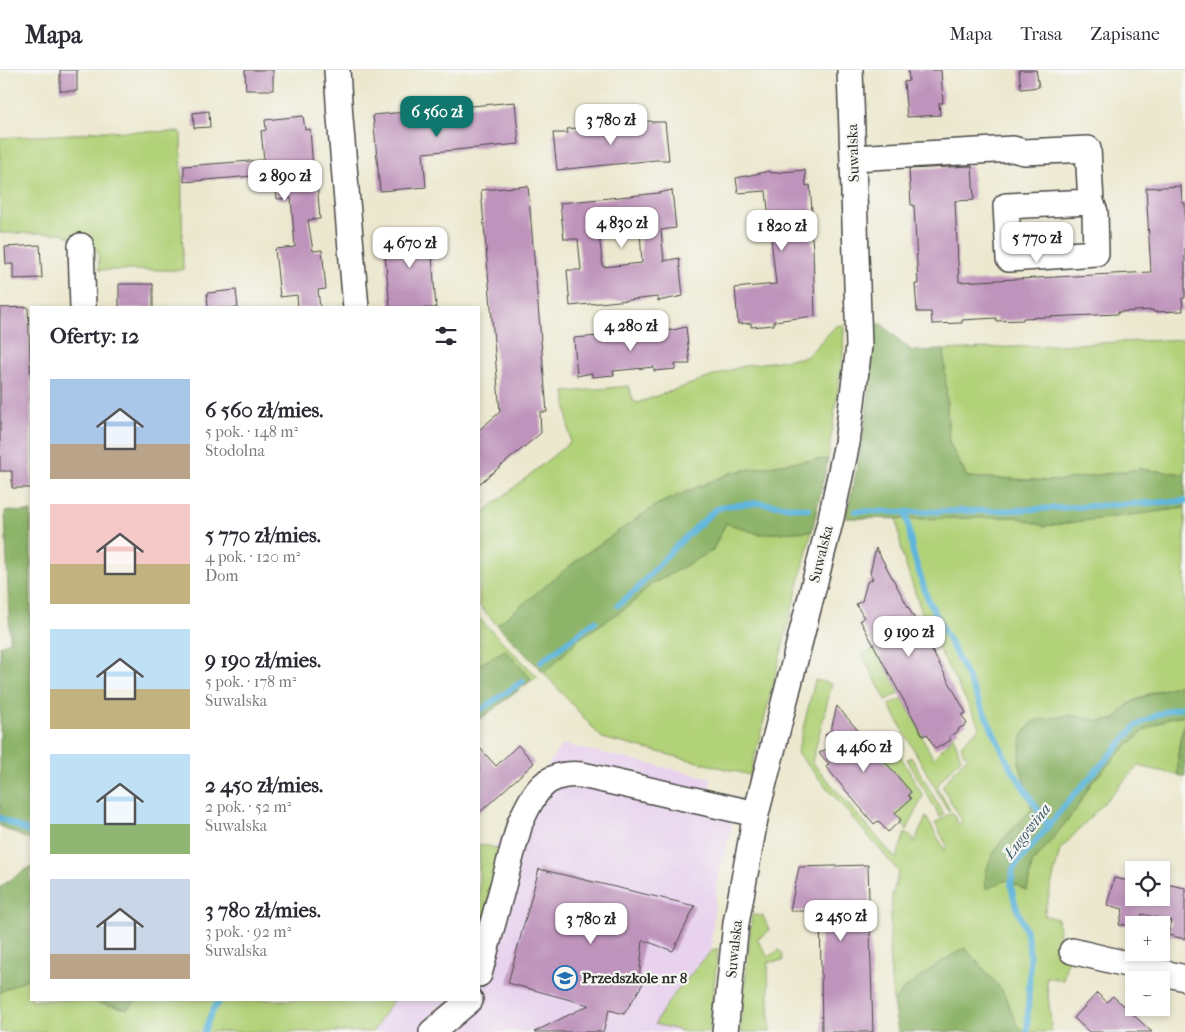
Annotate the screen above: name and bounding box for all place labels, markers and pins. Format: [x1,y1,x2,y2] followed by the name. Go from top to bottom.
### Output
[385,96,489,138] pin: 6 560 zł
[559,104,663,146] pin: 3 780 zł
[233,160,337,202] pin: 2 890 zł
[570,206,674,249] pin: 4 830 zł
[730,210,834,252] pin: 1 820 zł
[985,222,1089,264] pin: 5 770 zł
[358,226,462,269] pin: 4 670 zł
[579,310,683,352] pin: 4 280 zł
[857,616,961,658] pin: 9 190 zł
[812,730,916,773] pin: 4 460 zł
[789,900,893,942] pin: 2 450 zł
[539,902,643,945] pin: 3 780 zł
[552,965,578,991] school or university icon: Przedszkole nr 8
[582,969,688,987] place label: Przedszkole nr 8

